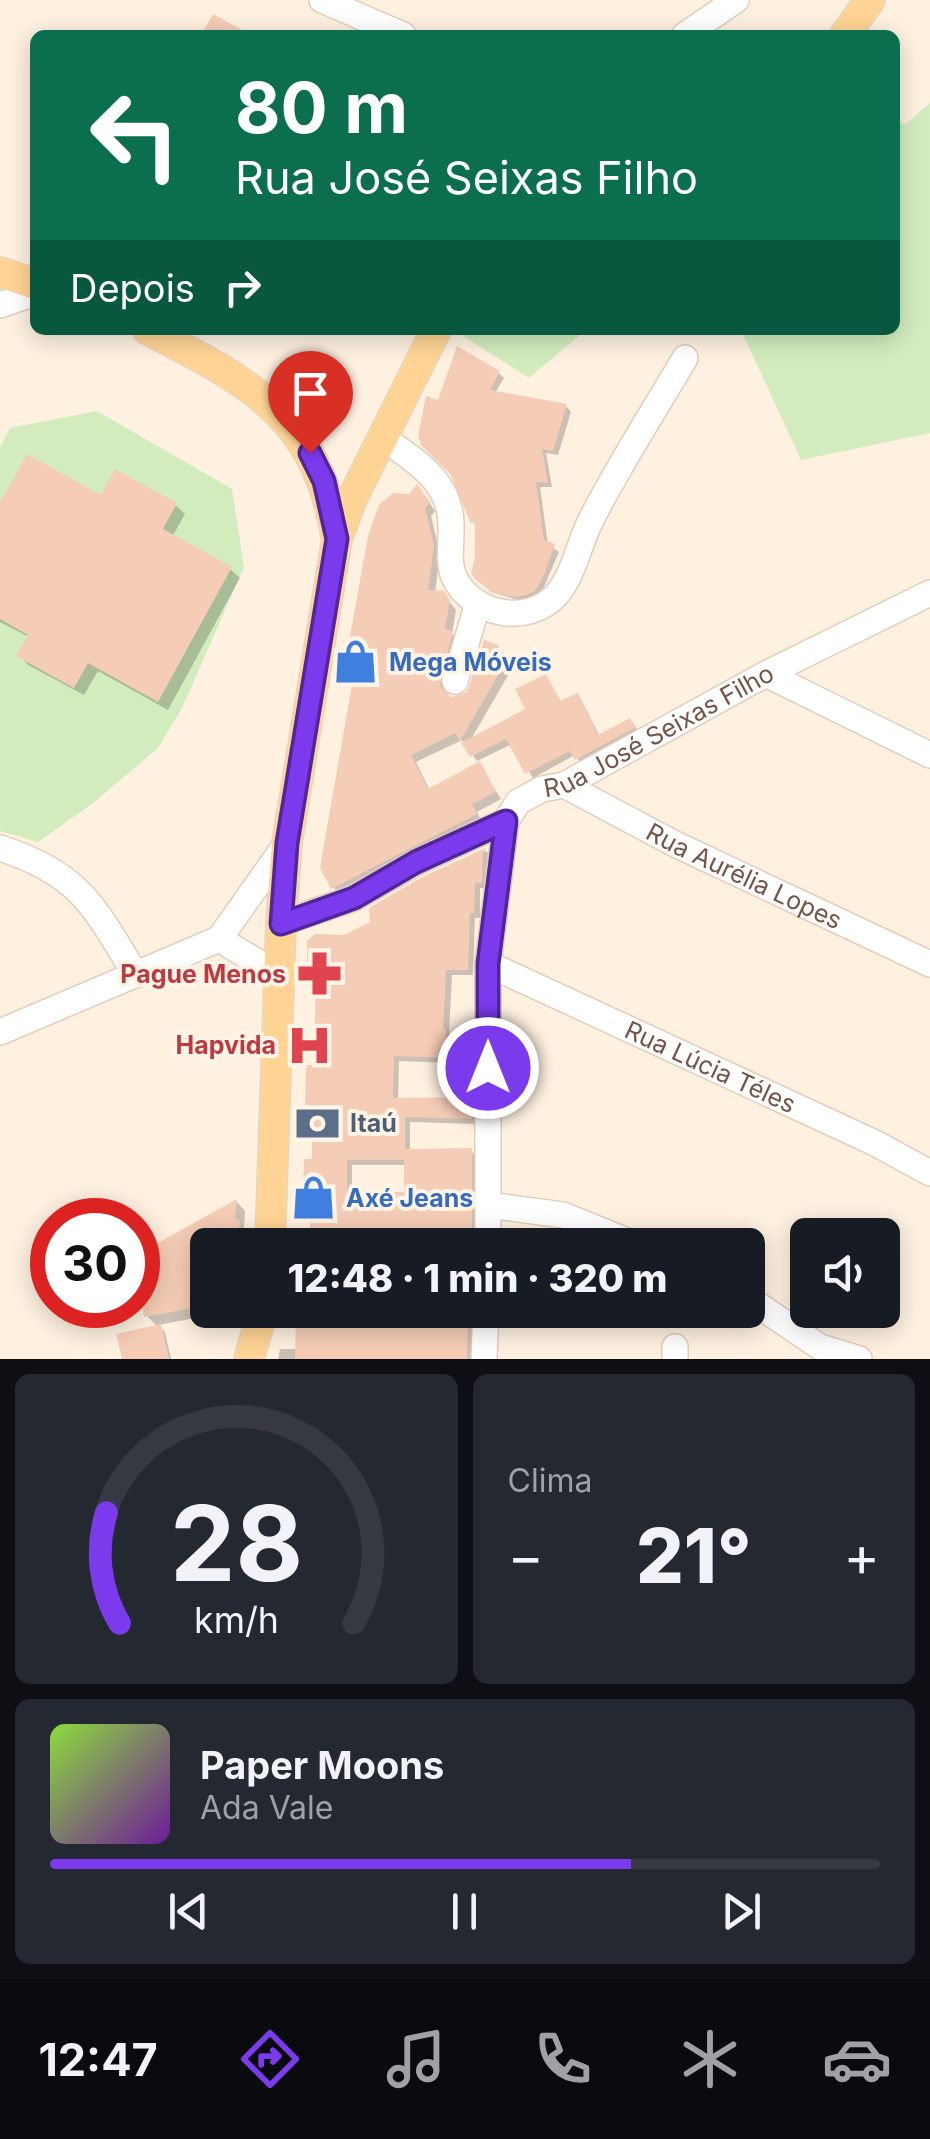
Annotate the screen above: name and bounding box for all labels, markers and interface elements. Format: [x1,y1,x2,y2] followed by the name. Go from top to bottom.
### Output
[235,65,408,150] text: 80 m
[70,70,200,200] icon: left
[235,150,698,205] text: Rua José Seixas Filho
[215,260,270,315] icon: right
[70,265,195,311] text: Depois
[268,351,353,454] pin
[283,366,338,421] icon: arrive
[332,638,380,686] shop icon: Mega Móveis
[389,647,552,677] place label: Mega Móveis
[541,658,779,803] street label: Rua José Seixas Filho
[641,817,847,935] street label: Rua Aurélia Lopes
[295,950,343,998] pharmacy icon: Pague Menos
[120,959,286,989] place label: Pague Menos
[620,1014,801,1119] street label: Rua Lúcia Téles
[436,1016,540,1120] position arrow
[285,1021,333,1069] hospital icon: Hapvida
[175,1030,276,1060] place label: Hapvida
[293,1099,341,1147] bank icon: Itaú
[350,1108,397,1138] place label: Itaú
[289,1174,337,1222] shop icon: Axé Jeans
[346,1183,473,1213] place label: Axé Jeans
[30,1198,160,1328] speed limit sign: 30
[790,1218,900,1328] map controls
[790,1218,900,1328] button: sound
[287,1255,668,1301] text: 12:48 · 1 min · 320 m
[508,1461,592,1500] text: Clima
[170,1480,303,1606] text: 28
[636,1510,752,1601] text: 21°
[508,1523,544,1589] text: −
[844,1523,880,1589] text: +
[194,1598,279,1642] text: km/h
[200,1742,444,1788] text: Paper Moons
[200,1788,333,1827] text: Ada Vale
[161,1884,216,1939] icon: previous
[437,1884,492,1939] icon: pause
[714,1884,769,1939] icon: next
[235,2024,305,2094] icon: directions
[381,2024,451,2094] icon: music
[528,2024,598,2094] icon: phone
[675,2024,745,2094] icon: climate
[822,2024,892,2094] icon: car
[38,2032,158,2087] text: 12:47

